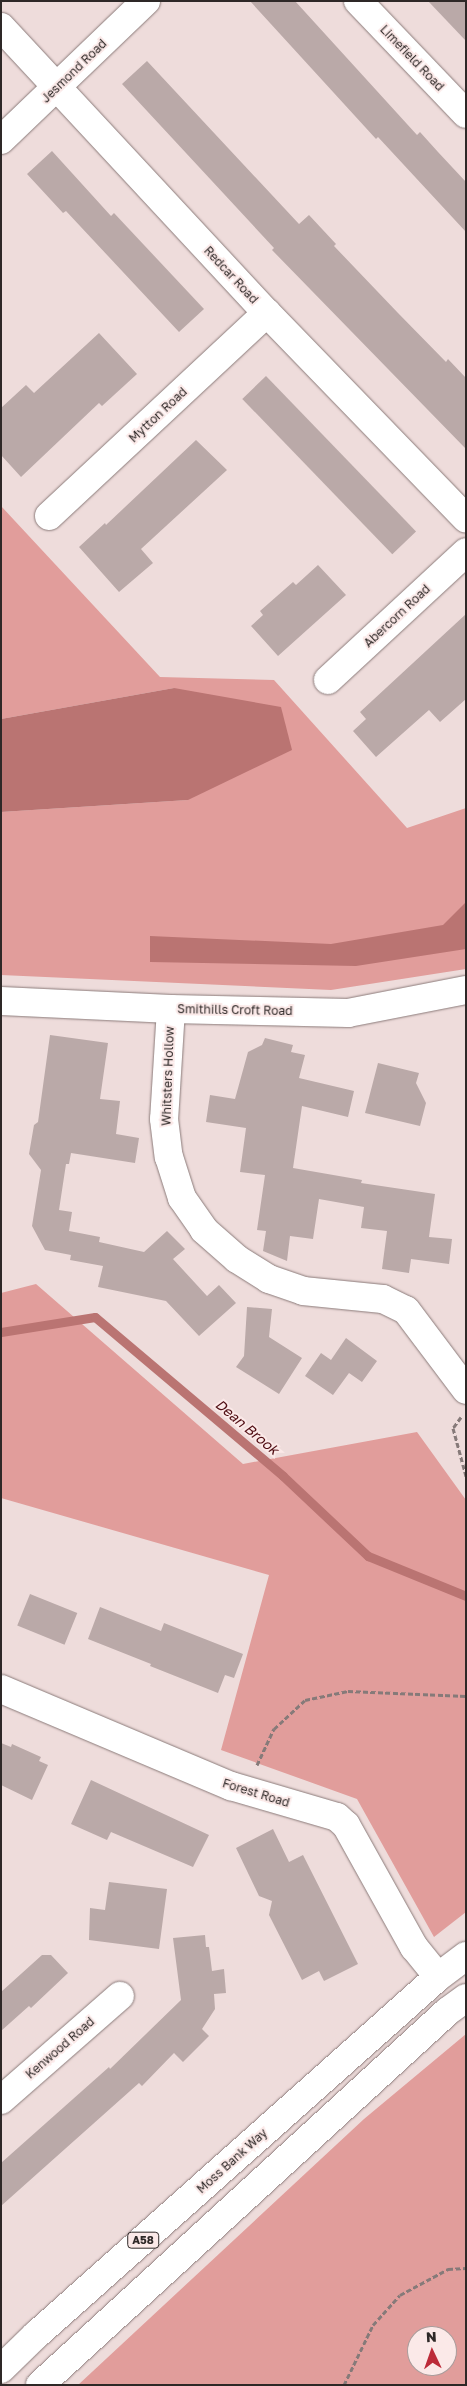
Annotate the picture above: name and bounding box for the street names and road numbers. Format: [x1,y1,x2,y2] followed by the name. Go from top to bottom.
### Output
[377,22,447,94] street label: Limefield Road
[38,36,110,106] street label: Jesmond Road
[201,243,261,307] street label: Redcar Road
[126,385,190,445] street label: Mytton Road
[361,582,433,650] street label: Abercorn Road
[177,1002,293,1018] street label: Smithills Croft Road
[159,1026,177,1126] street label: Whitsters Hollow
[221,1776,291,1810] street label: Forest Road
[23,2014,97,2082] street label: Kenwood Road
[194,2126,270,2196] street label: Moss Bank Way
[127,2232,159,2248] road number: A58

